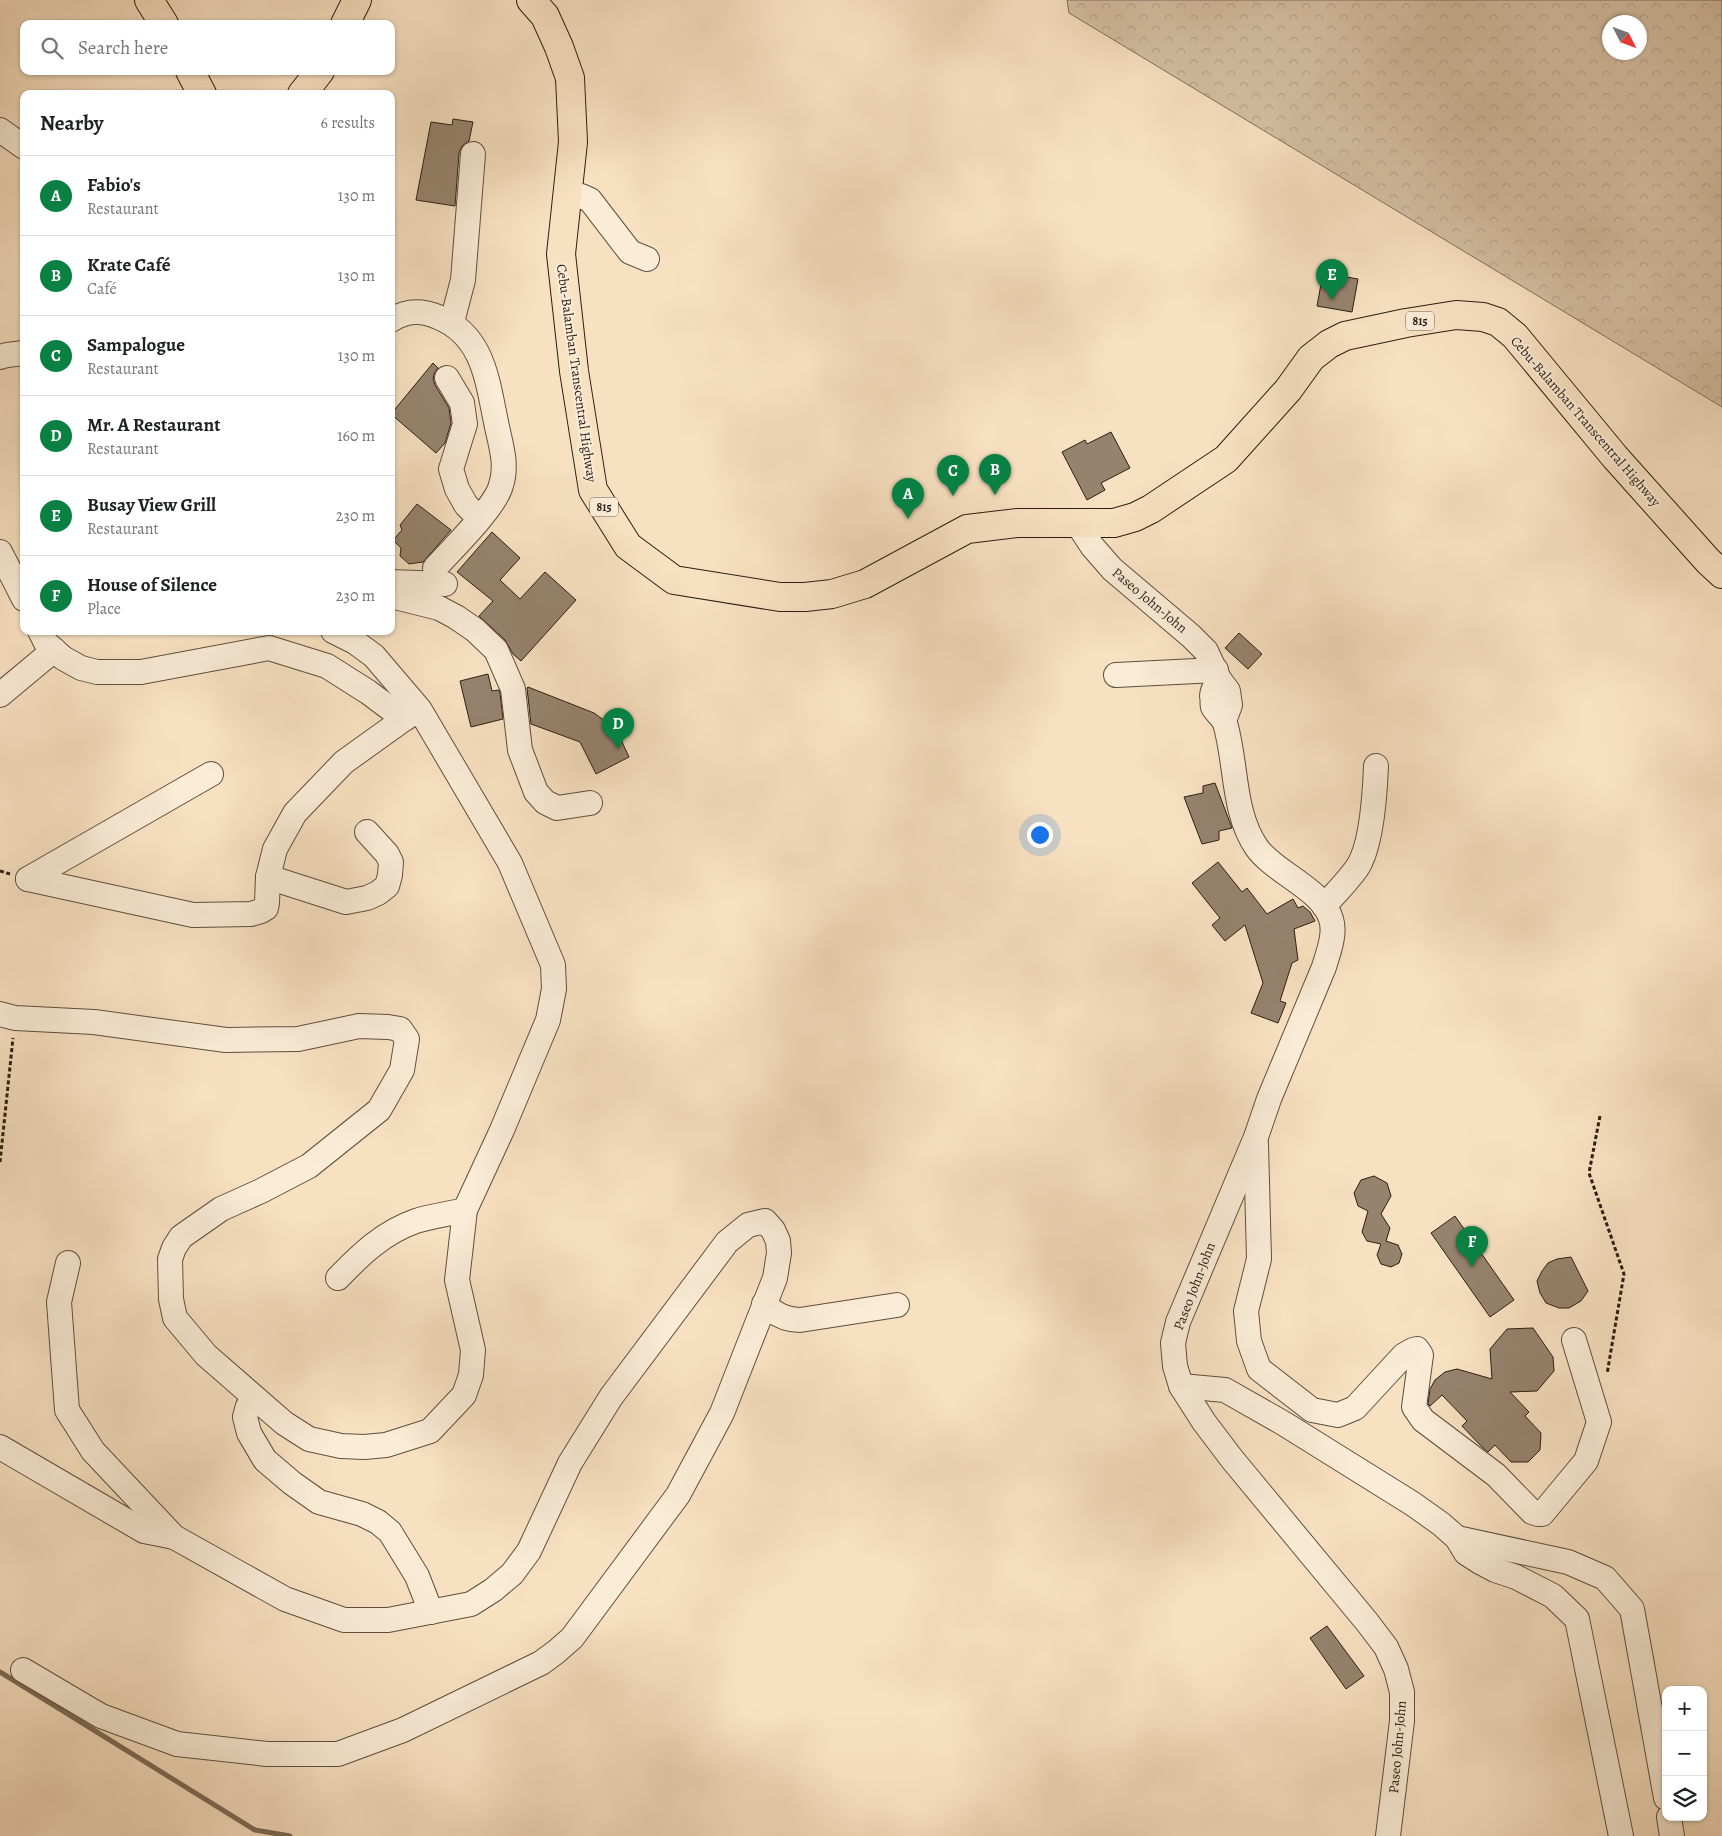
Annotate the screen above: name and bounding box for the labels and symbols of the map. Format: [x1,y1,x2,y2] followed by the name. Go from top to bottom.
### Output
[1602,15,1647,60] north arrow
[1316,259,1348,300] pin: E
[552,263,601,484] street label: Cebu-Balamban Transcentral Highway
[1406,312,1434,331] road number: 815
[1506,332,1665,511] street label: Cebu-Balamban Transcentral Highway
[979,454,1011,495] pin: B
[937,455,969,496] pin: C
[892,478,924,519] pin: A
[590,498,618,516] road number: 815
[1108,563,1192,638] street label: Paseo John-John
[602,708,634,749] pin: D
[1027,822,1053,848] your location
[1456,1226,1488,1267] pin: F
[1169,1239,1220,1333] street label: Paseo John-John
[1384,1700,1411,1794] street label: Paseo John-John

